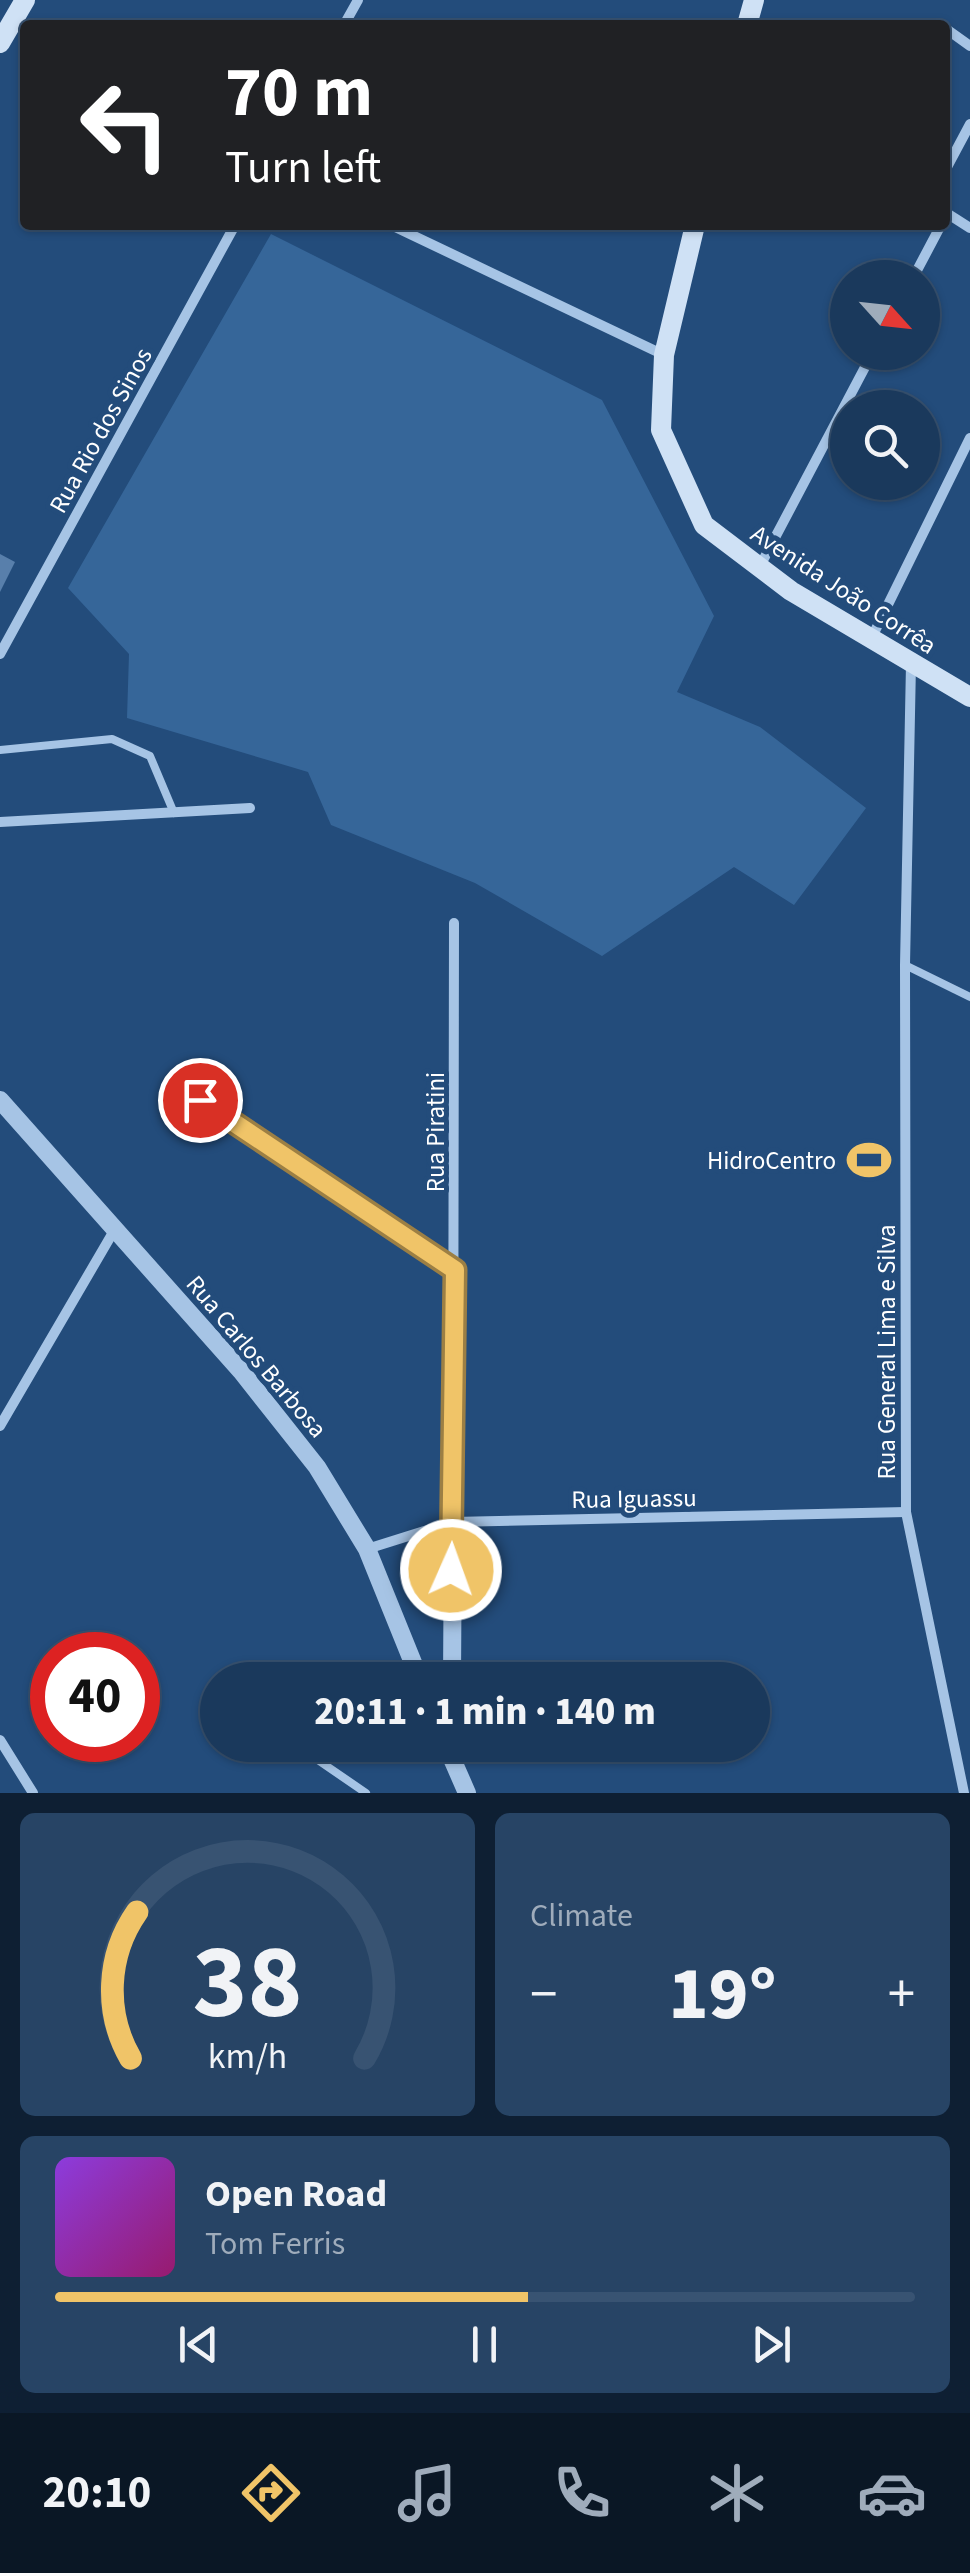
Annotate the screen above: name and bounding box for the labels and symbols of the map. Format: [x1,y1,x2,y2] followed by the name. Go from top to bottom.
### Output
[830,260,940,370] north arrow
[40,341,161,520] street label: Rua Rio dos Sinos
[744,516,943,663] street label: Avenida João Corrêa
[158,1058,243,1143] pin
[418,1072,454,1192] street label: Rua Piratini
[845,1136,893,1184] sports icon: HidroCentro
[707,1143,836,1179] place label: HidroCentro
[869,1224,905,1480] street label: Rua General Lima e Silva
[177,1267,335,1446] street label: Rua Carlos Barbosa
[571,1480,697,1518] street label: Rua Iguassu
[399,1518,503,1622] position arrow
[30,1632,160,1762] speed limit sign: 40

